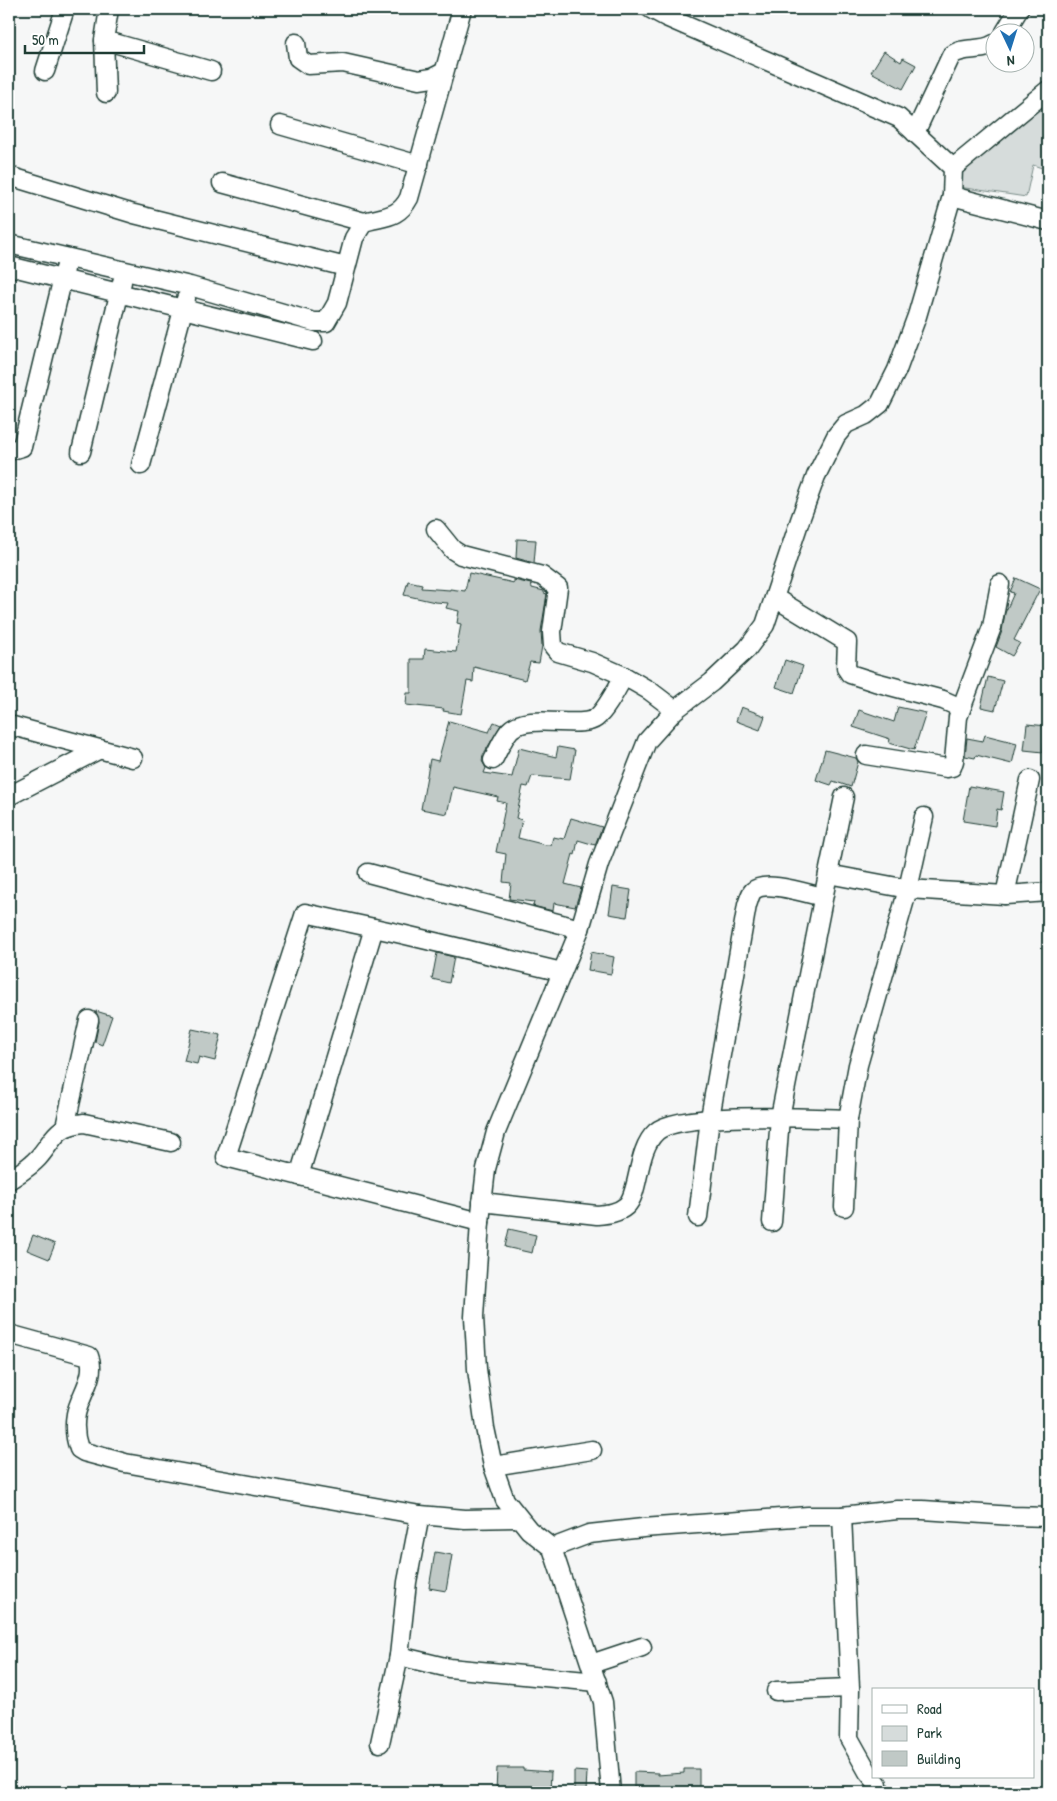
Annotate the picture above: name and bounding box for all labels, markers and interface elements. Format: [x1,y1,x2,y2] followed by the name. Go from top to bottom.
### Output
[25,22,144,54] scale bar
[984,22,1034,72] north arrow
[32,29,59,50] text: 50 m
[1006,52,1015,71] text: N
[872,1688,1034,1778] legend
[917,1698,942,1719] text: Road
[917,1722,942,1743] text: Park
[917,1748,961,1769] text: Building

